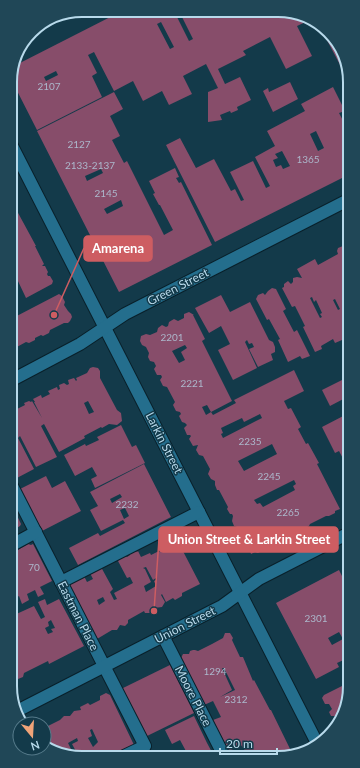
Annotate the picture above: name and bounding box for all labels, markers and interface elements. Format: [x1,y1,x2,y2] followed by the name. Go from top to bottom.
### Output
[37,80,61,92] house number: 2107
[67,138,91,150] house number: 2127
[296,153,320,165] house number: 1365
[65,159,115,171] house number: 2133-2137
[94,187,118,199] house number: 2145
[84,236,152,261] callout: Amarena
[91,240,144,256] text: Amarena
[145,264,212,308] street label: Green Street
[160,331,184,343] house number: 2201
[180,377,204,389] house number: 2221
[143,410,187,477] street label: Larkin Street
[238,435,262,447] house number: 2235
[257,470,281,482] house number: 2245
[115,498,139,510] house number: 2232
[276,506,300,518] house number: 2265
[159,527,338,552] callout: Union Street & Larkin Street
[168,531,331,547] text: Union Street & Larkin Street
[28,561,40,573] house number: 70
[55,579,102,653] street label: Eastman Place
[152,602,218,646] street label: Union Street
[304,612,328,624] house number: 2301
[172,663,215,729] street label: Moore Place
[203,665,227,677] house number: 1294
[224,693,248,705] house number: 2312
[12,716,52,756] north arrow
[220,730,277,756] scale bar
[226,736,253,751] text: 20 m
[29,738,41,753] text: N

